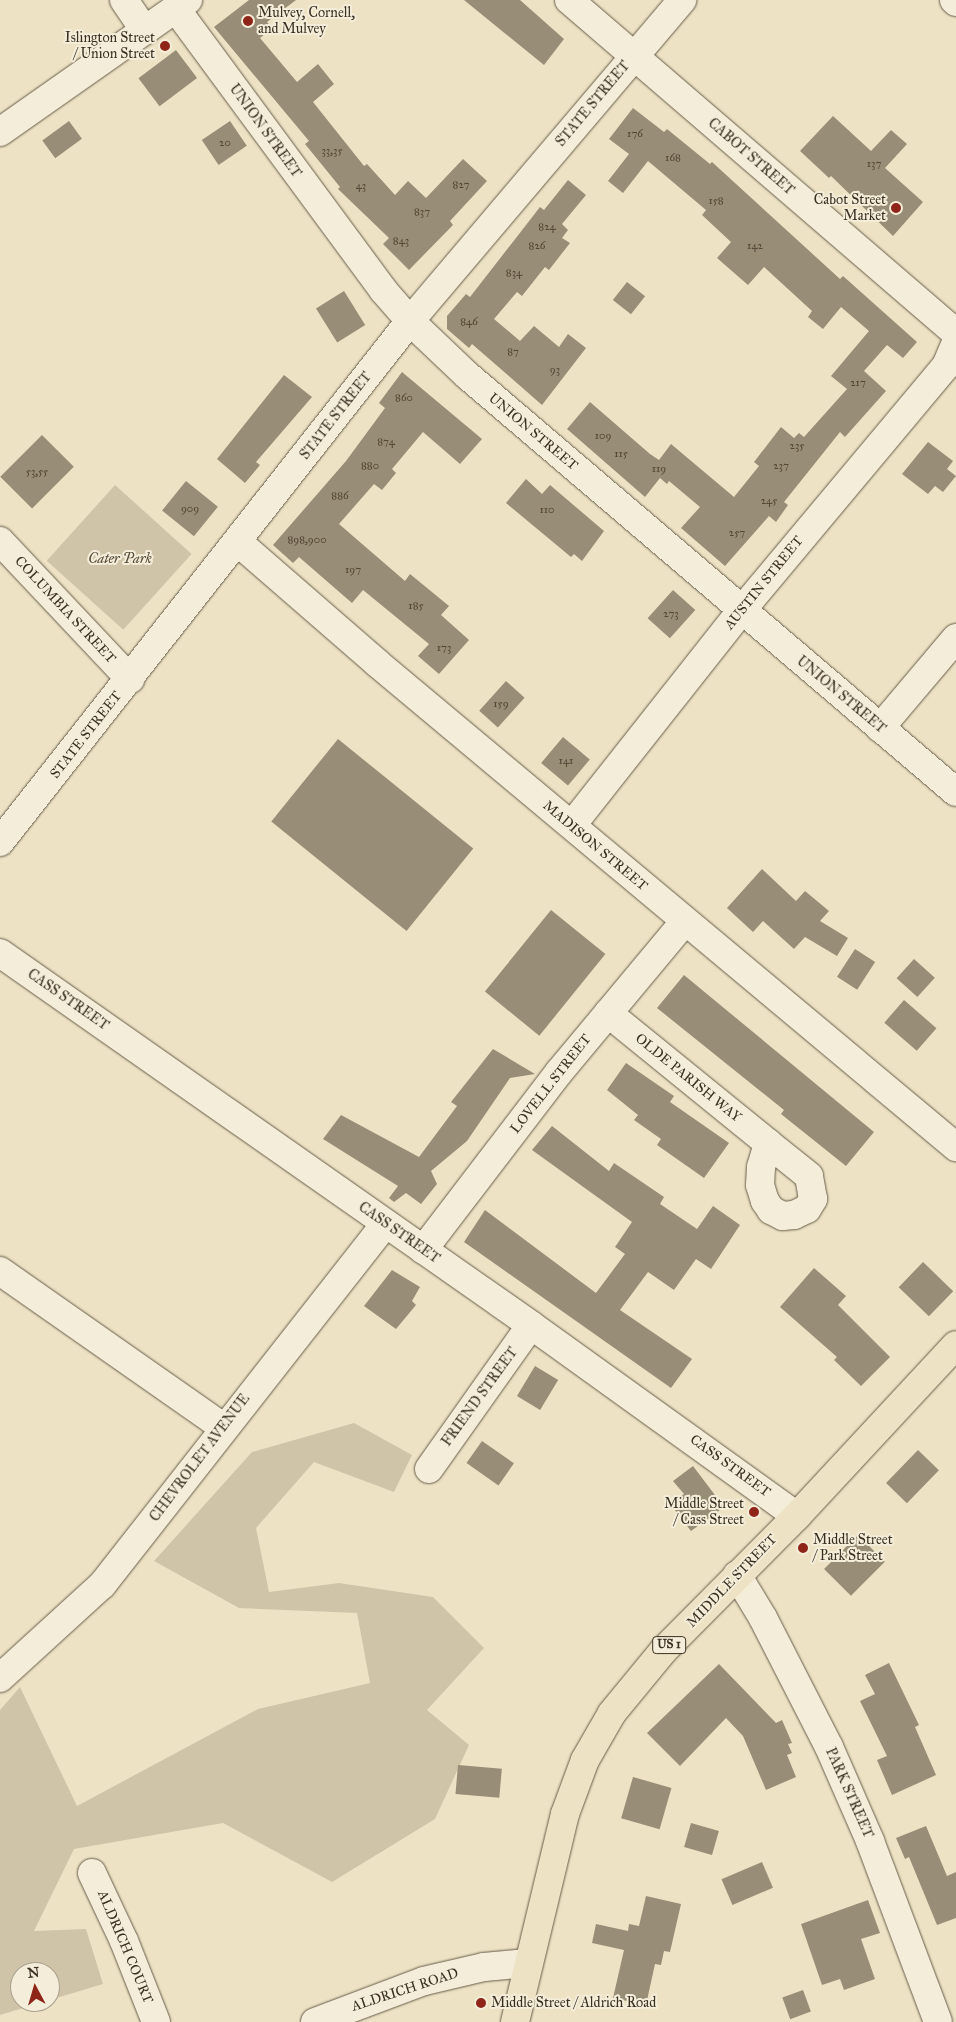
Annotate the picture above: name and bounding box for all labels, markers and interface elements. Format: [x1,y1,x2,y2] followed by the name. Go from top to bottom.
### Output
[258,5,355,38] place label: Mulvey, Cornell, and Mulvey
[242,15,254,27] marker: Mulvey, Cornell, and Mulvey
[65,30,155,62] place label: Islington Street / Union Street
[159,40,171,52] marker: Islington Street / Union Street
[552,58,634,150] street label: STATE STREET
[226,81,304,181] street label: UNION STREET
[704,115,798,199] street label: CABOT STREET
[627,127,643,141] house number: 176
[219,136,231,150] house number: 20
[321,144,343,158] house number: 33,35
[665,151,681,165] house number: 168
[867,157,881,171] house number: 137
[453,178,469,192] house number: 827
[356,179,366,193] house number: 43
[814,192,886,224] place label: Cabot Street Market
[708,194,724,208] house number: 158
[890,202,902,214] marker: Cabot Street Market
[414,205,430,219] house number: 837
[538,220,556,234] house number: 824
[393,234,409,248] house number: 843
[529,239,545,253] house number: 826
[747,239,763,253] house number: 142
[506,266,522,280] house number: 834
[460,315,478,329] house number: 846
[507,345,519,359] house number: 87
[550,363,560,377] house number: 93
[297,369,375,463] street label: STATE STREET
[850,376,866,390] house number: 217
[485,390,581,474] street label: UNION STREET
[395,391,413,405] house number: 860
[595,429,611,443] house number: 109
[377,435,395,449] house number: 874
[790,439,804,453] house number: 235
[614,447,628,461] house number: 115
[361,459,379,473] house number: 880
[773,459,789,473] house number: 237
[652,462,666,476] house number: 119
[26,465,48,479] house number: 53,55
[331,489,349,503] house number: 886
[761,494,777,508] house number: 245
[181,502,199,516] house number: 909
[539,503,555,517] house number: 110
[729,526,745,540] house number: 257
[287,533,327,547] house number: 898,900
[721,533,807,633] street label: AUSTIN STREET
[88,551,152,567] park label: Cater Park
[11,553,119,667] street label: COLUMBIA STREET
[345,563,361,577] house number: 197
[408,599,424,613] house number: 185
[663,607,679,621] house number: 273
[437,641,451,655] house number: 173
[793,653,889,737] street label: UNION STREET
[47,688,125,782] street label: STATE STREET
[493,697,509,711] house number: 159
[559,754,573,768] house number: 141
[539,797,651,895] street label: MADISON STREET
[24,966,112,1034] street label: CASS STREET
[632,1030,744,1126] street label: OLDE PARISH WAY
[507,1031,595,1137] street label: LOVELL STREET
[355,1199,443,1267] street label: CASS STREET
[438,1344,522,1450] street label: FRIEND STREET
[147,1391,253,1525] street label: CHEVROLET AVENUE
[687,1431,773,1501] street label: CASS STREET
[664,1496,744,1528] place label: Middle Street / Cass Street
[748,1506,760,1518] marker: Middle Street / Cass Street
[683,1531,781,1631] street label: MIDDLE STREET
[813,1532,893,1564] place label: Middle Street / Park Street
[797,1542,809,1554] marker: Middle Street / Park Street
[652,1636,686,1654] road number: US 1
[822,1745,876,1841] street label: PARK STREET
[94,1888,156,2006] street label: ALDRICH COURT
[10,1962,60,2012] north arrow
[27,1964,40,1982] text: N
[349,1965,461,2015] street label: ALDRICH ROAD
[491,1995,656,2011] place label: Middle Street / Aldrich Road
[475,1997,487,2009] marker: Middle Street / Aldrich Road

